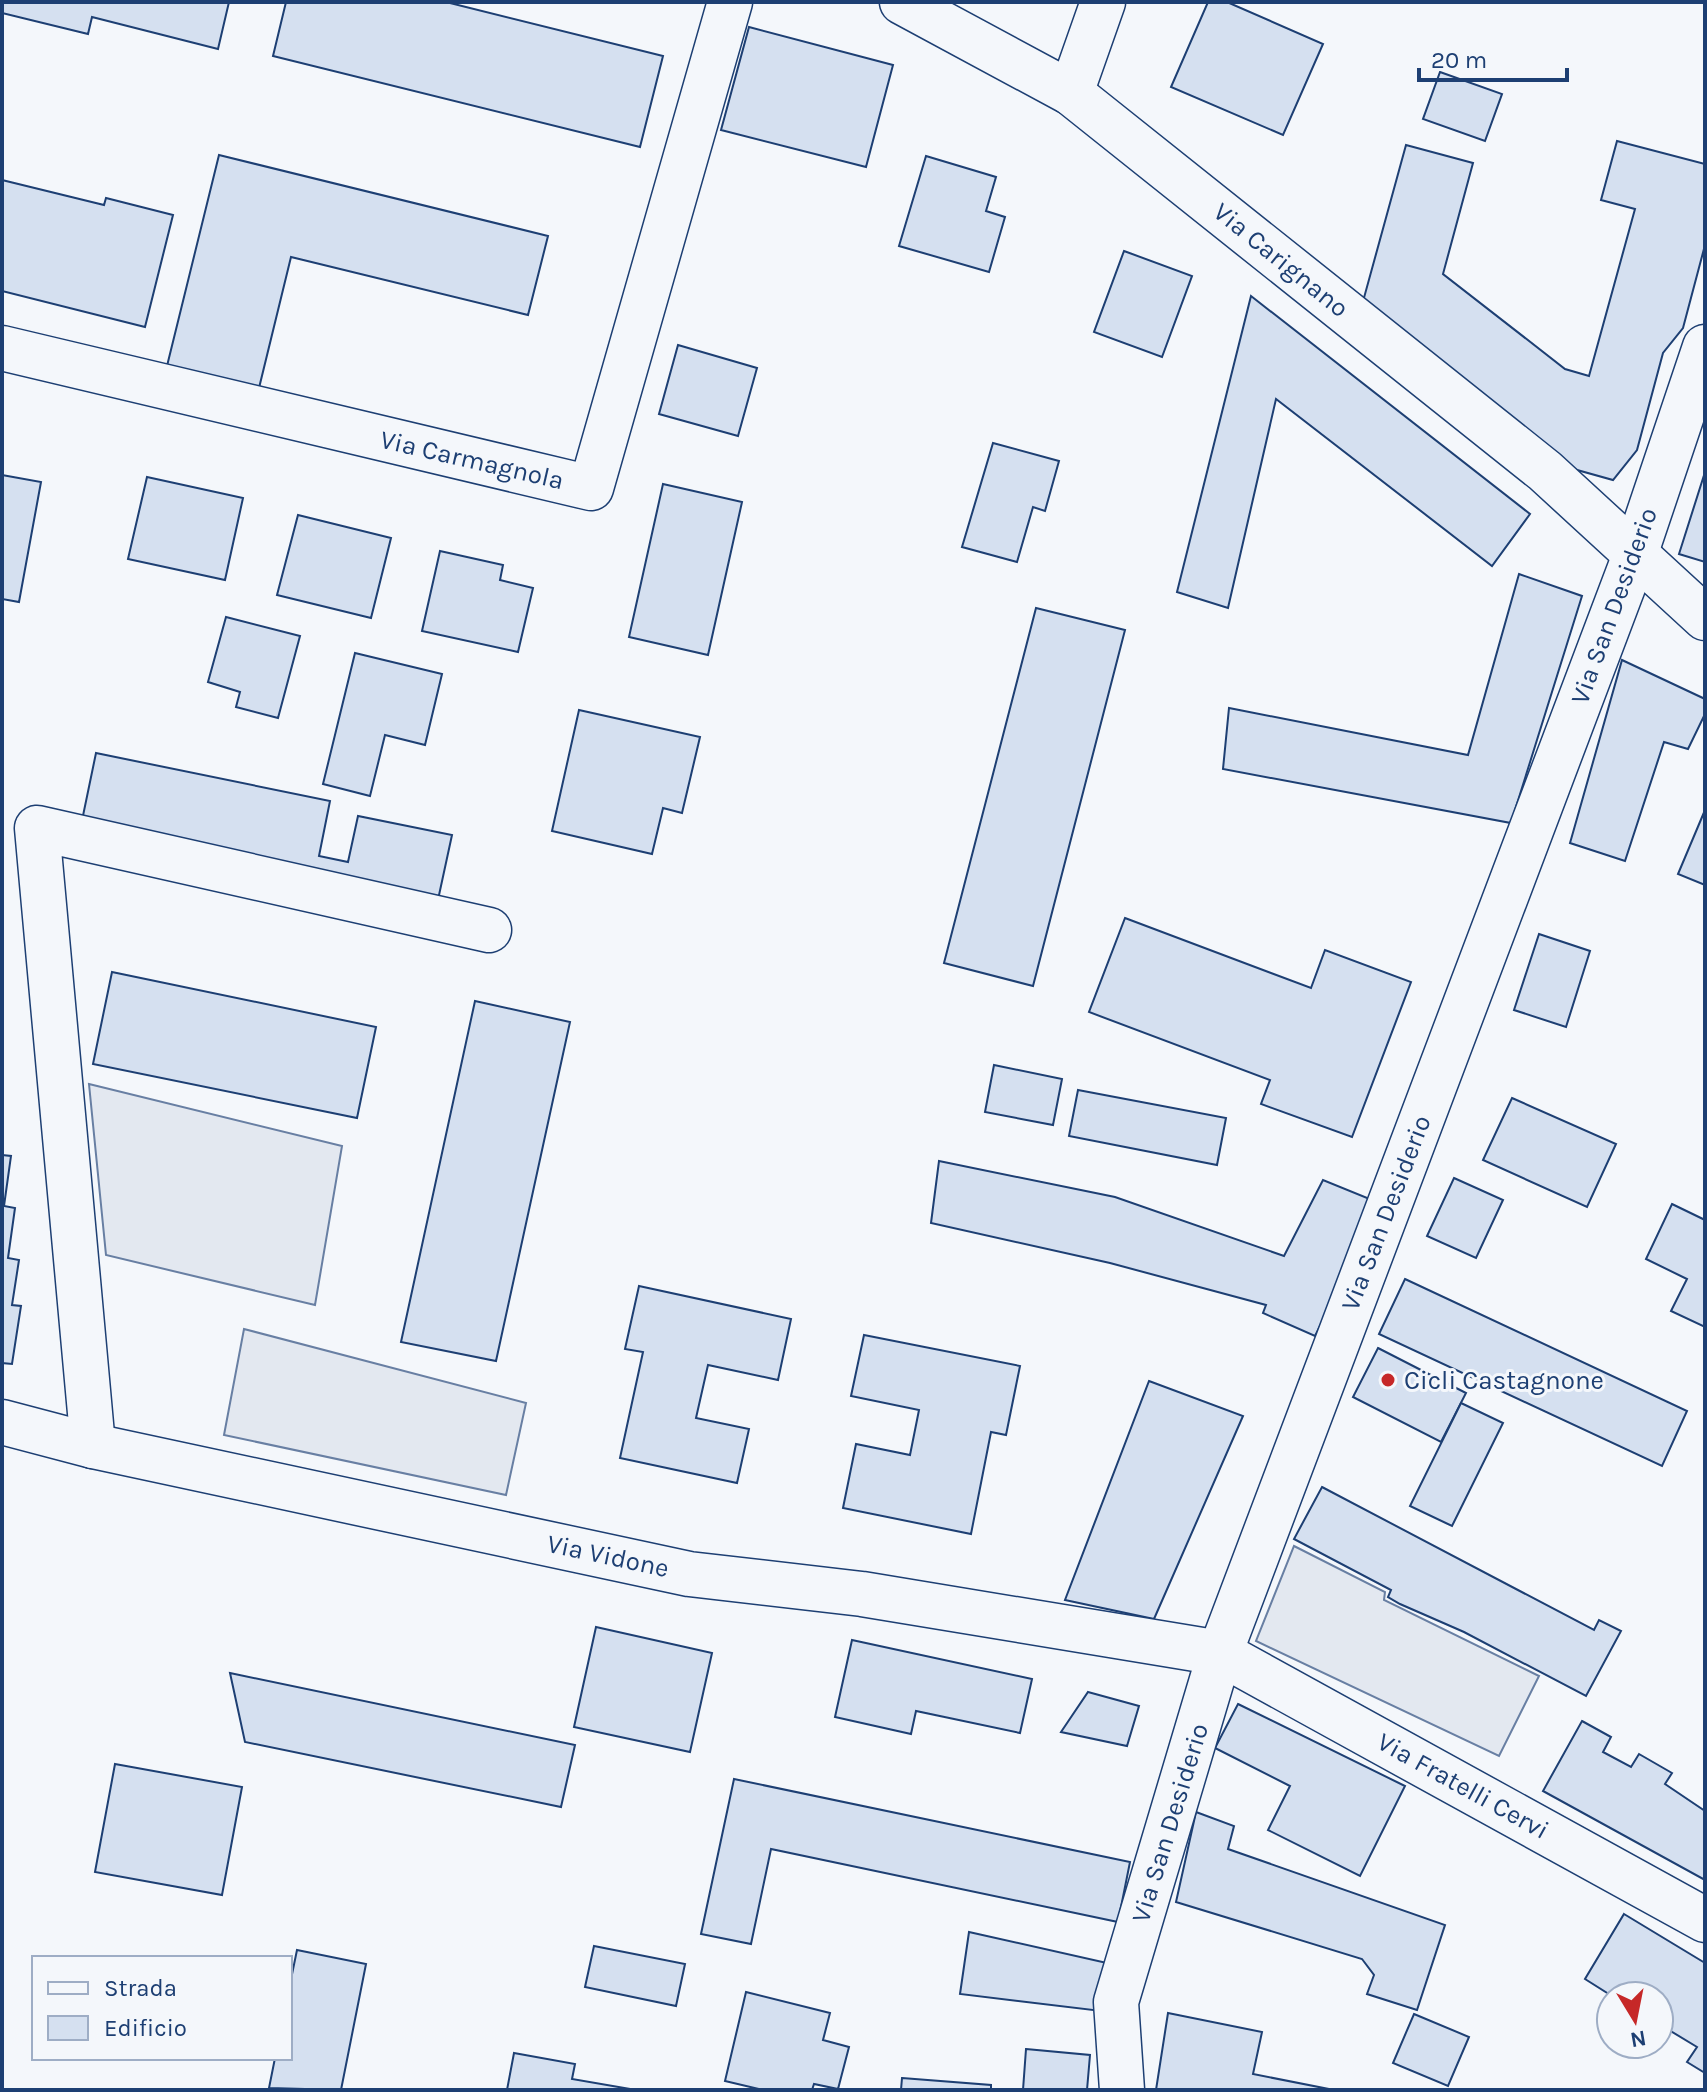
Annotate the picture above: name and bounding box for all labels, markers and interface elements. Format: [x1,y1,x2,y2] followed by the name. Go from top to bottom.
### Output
[1419,32,1567,82] scale bar
[1431,46,1487,74] text: 20 m
[1207,196,1355,324] street label: Via Carignano
[377,424,567,496] street label: Via Carmagnola
[1564,504,1664,708] street label: Via San Desiderio
[1334,1111,1438,1315] street label: Via San Desiderio
[1404,1365,1604,1396] place label: Cicli Castagnone
[1379,1371,1397,1389] marker: Cicli Castagnone
[544,1528,672,1584] street label: Via Vidone
[1125,1720,1215,1926] street label: Via San Desiderio
[1372,1726,1554,1846] street label: Via Fratelli Cervi
[32,1956,292,2060] legend
[104,1974,177,2002] text: Strada
[1595,1980,1675,2060] north arrow
[104,2014,187,2042] text: Edificio
[1628,2025,1648,2053] text: N

